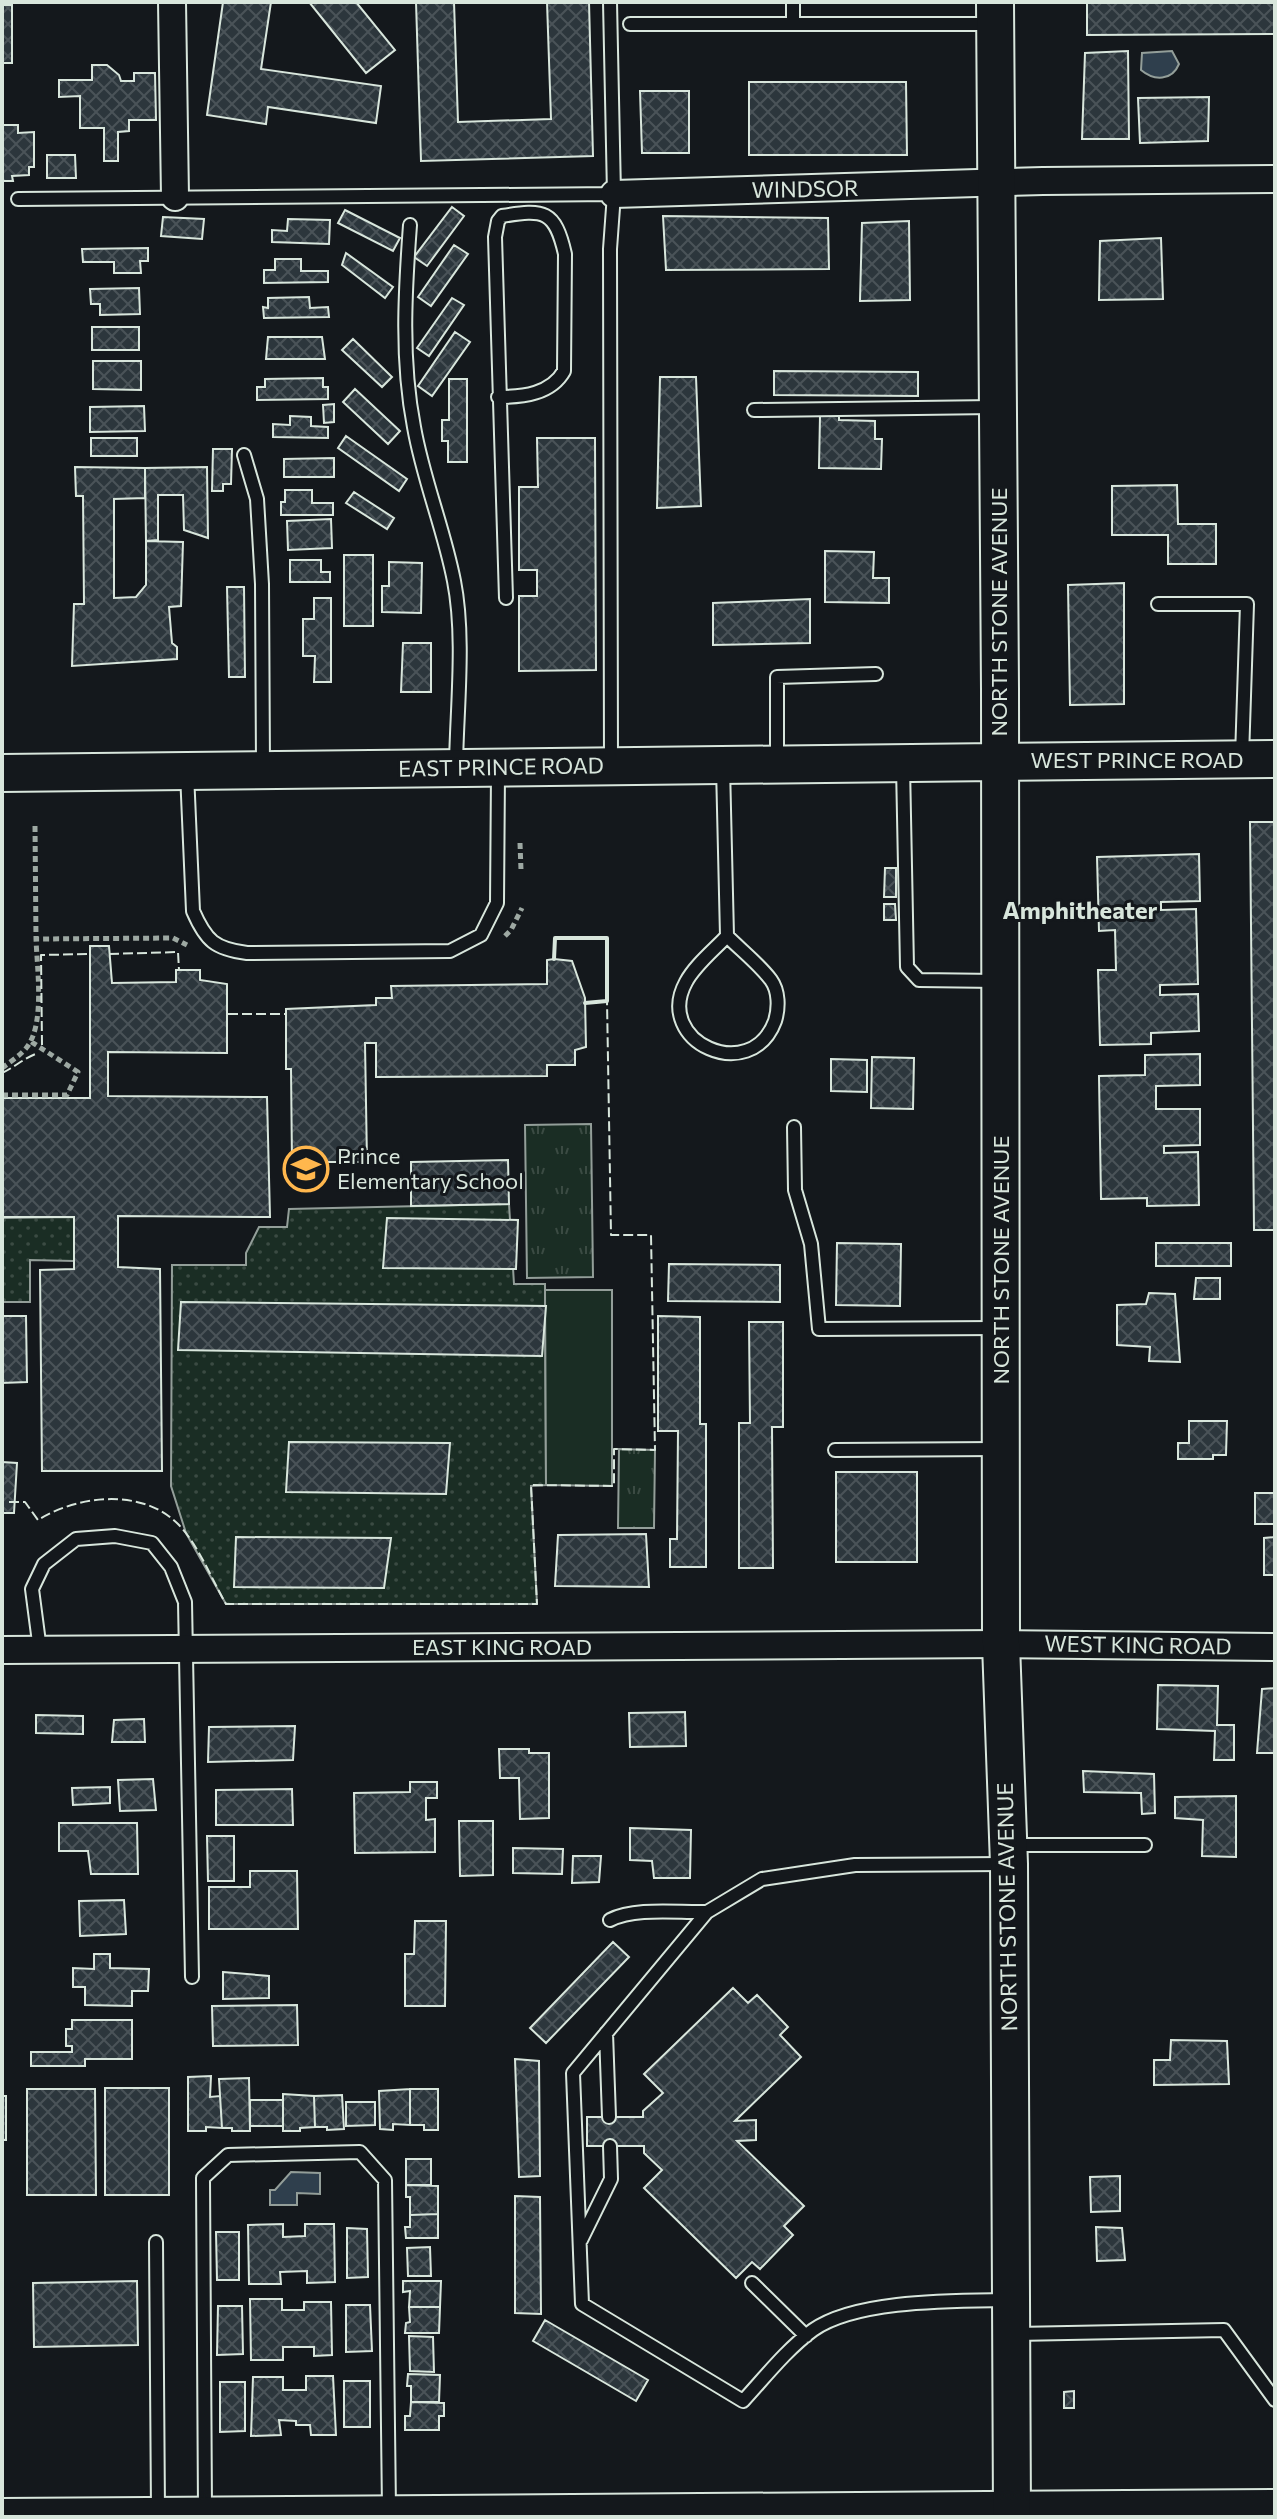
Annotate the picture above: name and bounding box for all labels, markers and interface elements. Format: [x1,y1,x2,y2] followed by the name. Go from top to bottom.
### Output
[751,174,859,203] street label: WINDSOR
[985,488,1012,736] street label: NORTH STONE AVENUE
[1030,746,1244,773] street label: WEST PRINCE ROAD
[398,751,604,782] street label: EAST PRINCE ROAD
[1003,895,1158,924] district label: Amphitheater
[987,1136,1014,1384] street label: NORTH STONE AVENUE
[337,1142,524,1194] place label: Prince Elementary School
[282,1145,330,1193] school or university icon: Prince Elementary School
[1044,1629,1232,1660] street label: WEST KING ROAD
[412,1633,592,1660] street label: EAST KING ROAD
[991,1782,1022,2032] street label: NORTH STONE AVENUE

